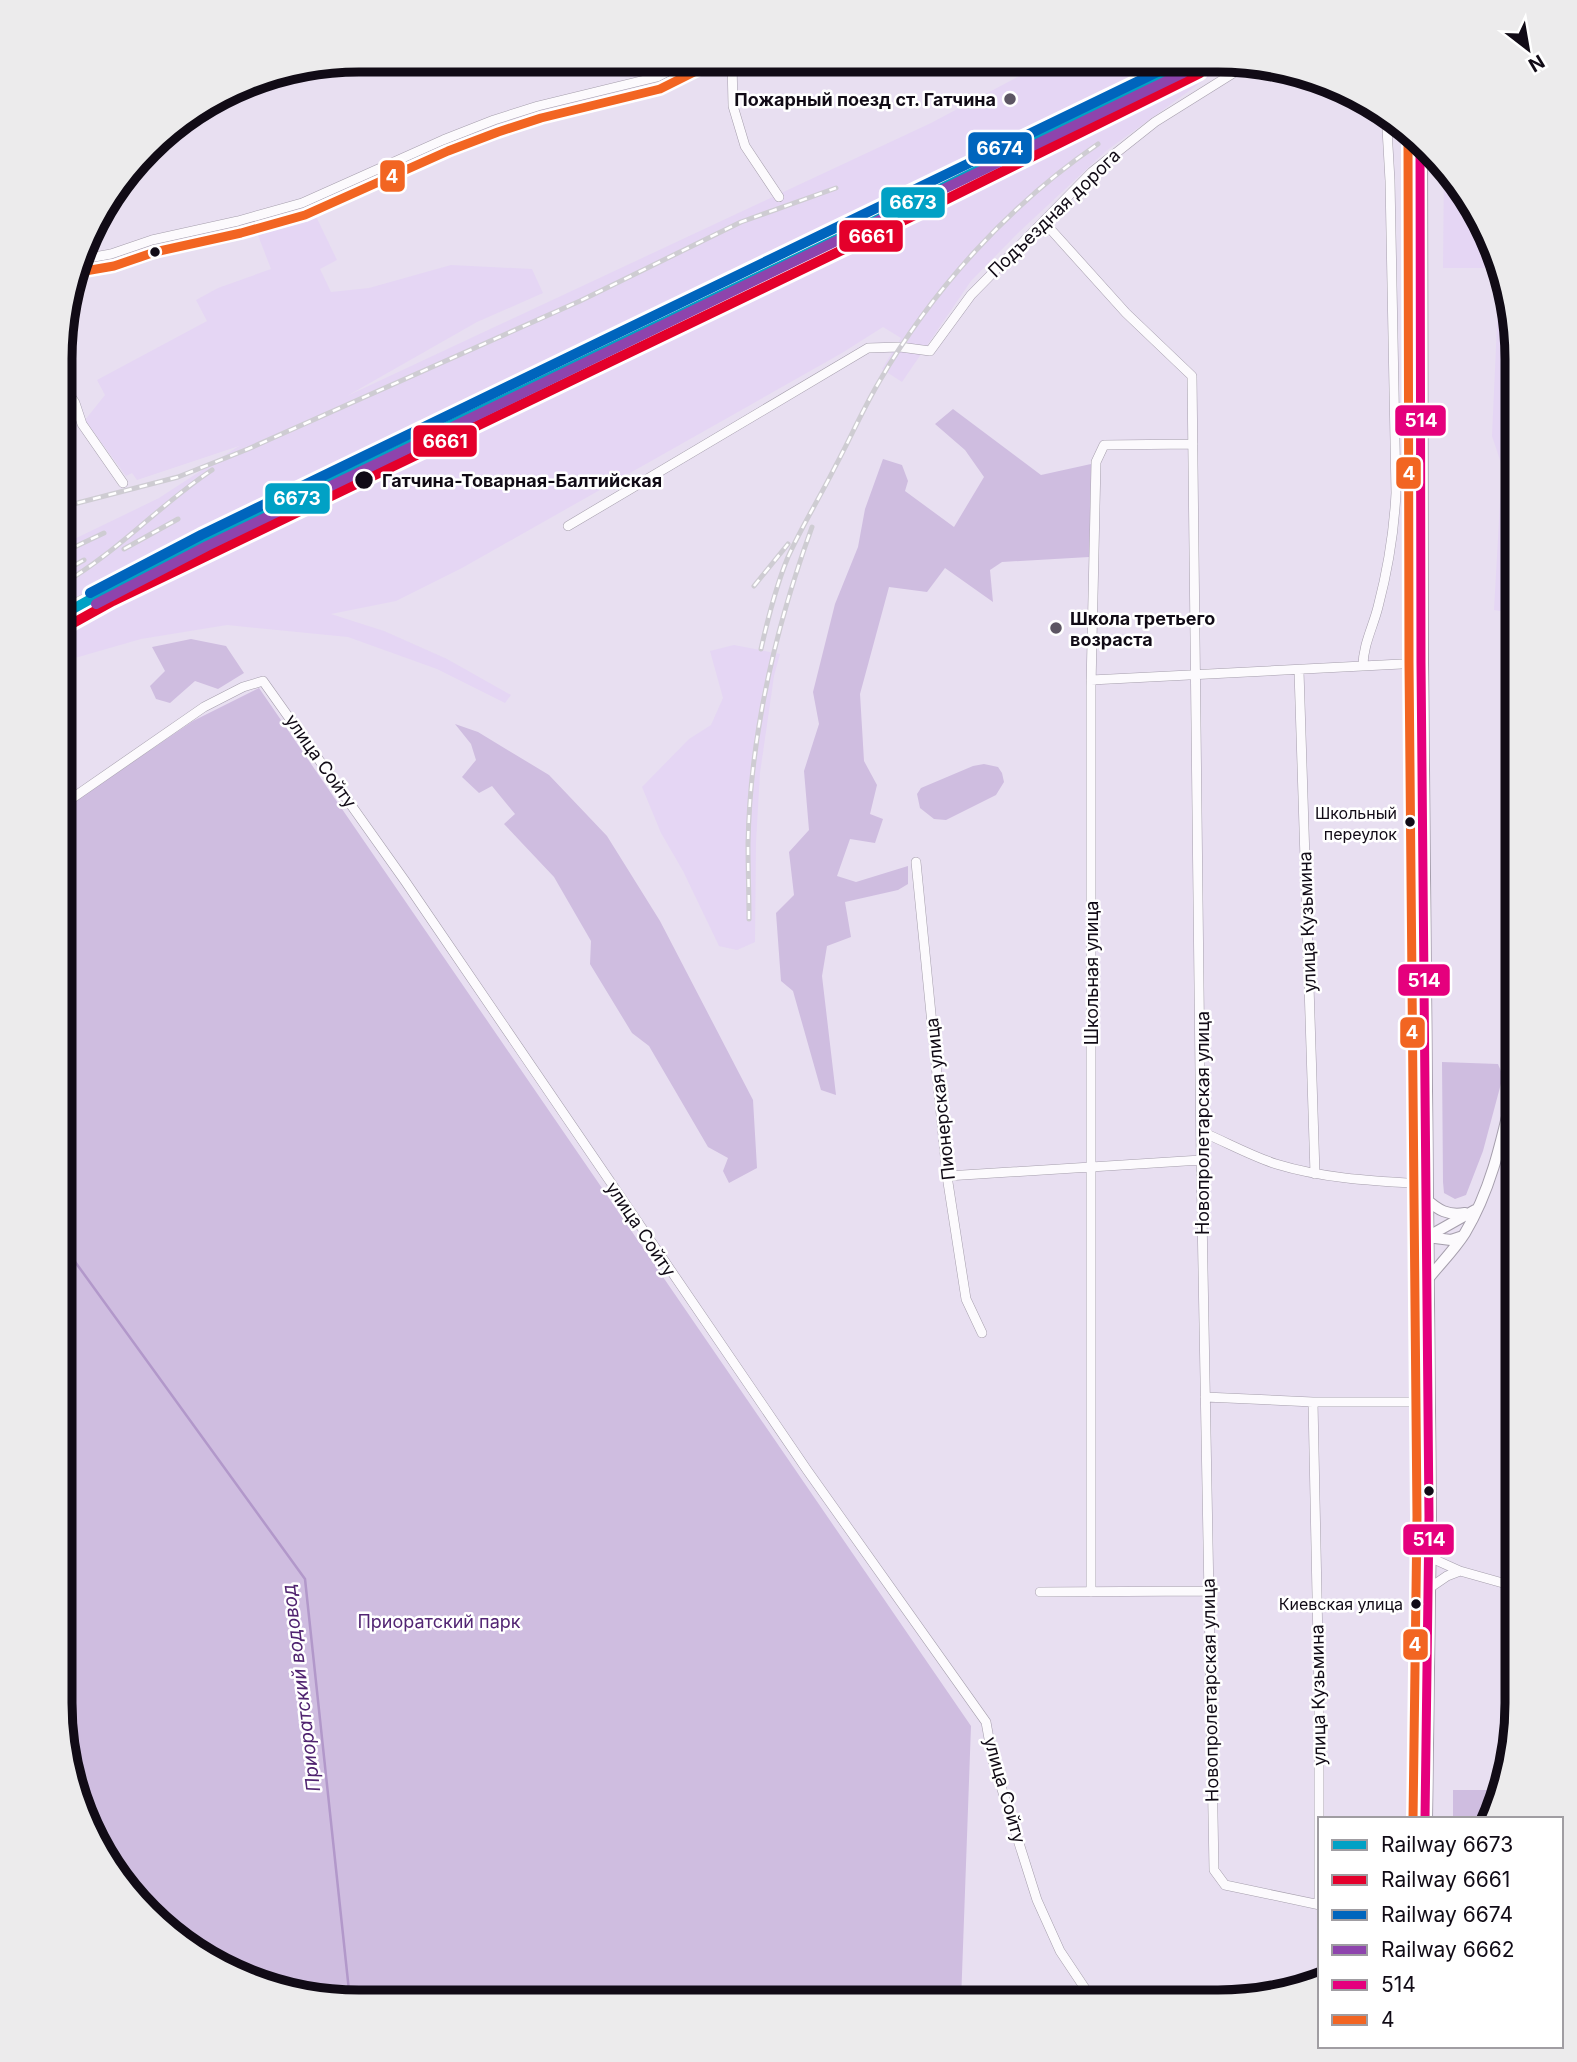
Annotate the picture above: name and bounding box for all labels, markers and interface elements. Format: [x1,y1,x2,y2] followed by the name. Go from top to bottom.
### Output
[1493,14,1563,84] north arrow
[1524,50,1549,77] text: N
[734,89,996,110] place label: Пожарный поезд ст. Гатчина
[1002,91,1018,107] marker: Пожарный поезд ст. Гатчина
[967,131,1033,165] line badge: 6674
[976,137,1024,160] text: 6674
[984,145,1124,281] street label: Подъездная дорога
[379,159,406,193] line badge: 4
[386,165,398,188] text: 4
[880,186,946,219] line badge: 6673
[889,191,937,214] text: 6673
[838,219,904,253] line badge: 6661
[848,225,894,248] text: 6661
[148,245,162,259] unlabelled marker
[1394,404,1447,437] line badge: 514
[1404,409,1438,432] text: 514
[412,424,478,458] line badge: 6661
[422,430,468,453] text: 6661
[1395,456,1422,490] line badge: 4
[1403,462,1415,485] text: 4
[353,469,375,491] marker: Гатчина-Товарная-Балтийская
[382,470,662,491] place label: Гатчина-Товарная-Балтийская
[264,482,331,515] line badge: 6673
[273,487,321,510] text: 6673
[1070,608,1215,650] place label: Школа третьего возраста
[1048,620,1064,636] marker: Школа третьего возраста
[281,710,361,812] street label: улица Сойту
[1315,803,1397,844] place label: Школьный переулок
[1403,815,1417,829] marker: Школьный переулок
[1294,851,1320,993] street label: улица Кузьмина
[1081,901,1102,1045] street label: Школьная улица
[1397,963,1451,997] line badge: 514
[1407,969,1441,992] text: 514
[1192,1011,1213,1235] street label: Новопролетарская улица
[1399,1016,1426,1049] line badge: 4
[921,1017,959,1181] street label: Пионерская улица
[1406,1021,1418,1044] text: 4
[602,1178,680,1280] street label: улица Сойту
[1422,1484,1436,1498] unlabelled marker
[1402,1523,1455,1556] line badge: 514
[1412,1528,1446,1551] text: 514
[1198,1578,1222,1802] street label: Новопролетарская улица
[277,1583,325,1793] water label: Приоратский водовод
[1279,1594,1403,1614] place label: Киевская улица
[1409,1597,1423,1611] marker: Киевская улица
[357,1611,521,1632] park label: Приоратский парк
[1306,1624,1330,1766] street label: улица Кузьмина
[1402,1628,1429,1661] line badge: 4
[1409,1633,1421,1656] text: 4
[980,1734,1030,1846] street label: улица Сойту
[1318,1817,1563,2048] legend
[1381,1832,1513,1857] text: Railway 6673
[1381,1867,1510,1892] text: Railway 6661
[1381,1902,1513,1927] text: Railway 6674
[1381,1937,1515,1962] text: Railway 6662
[1381,1972,1416,1997] text: 514
[1381,2007,1395,2032] text: 4

